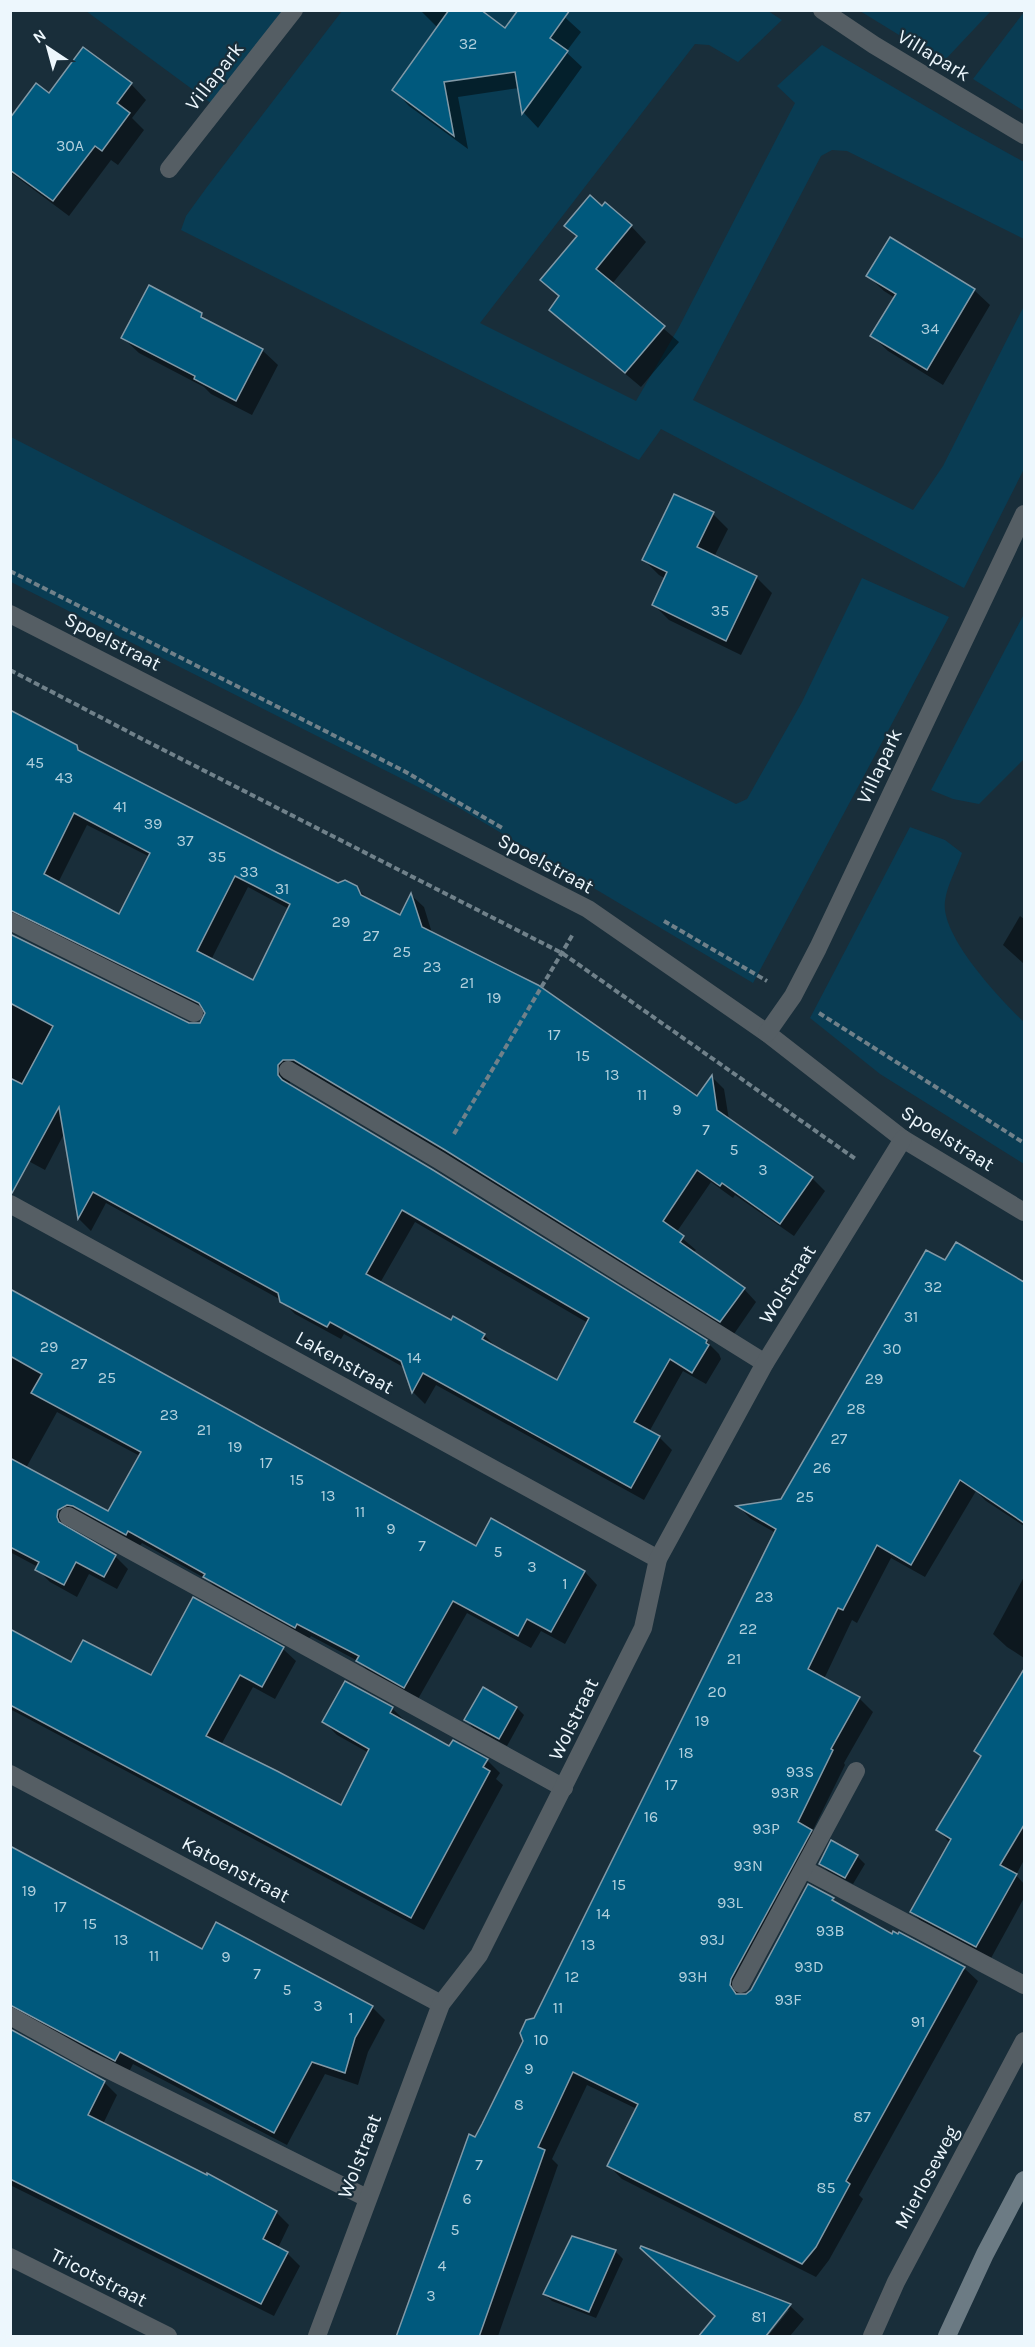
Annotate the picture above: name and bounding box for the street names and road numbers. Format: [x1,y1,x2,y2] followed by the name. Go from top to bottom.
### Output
[893,25,974,86] street label: Villapark
[181,37,248,115] street label: Villapark
[61,607,165,676] street label: Spoelstraat
[852,725,907,808] street label: Villapark
[494,829,598,899] street label: Spoelstraat
[897,1101,999,1176] street label: Spoelstraat
[754,1240,821,1328] street label: Wolstraat
[292,1326,398,1399] street label: Lakenstraat
[544,1674,603,1764] street label: Wolstraat
[178,1831,294,1908] street label: Katoenstraat
[333,2110,386,2202] street label: Wolstraat
[890,2122,963,2233] street label: Mierloseweg
[47,2243,151,2312] street label: Tricotstraat

